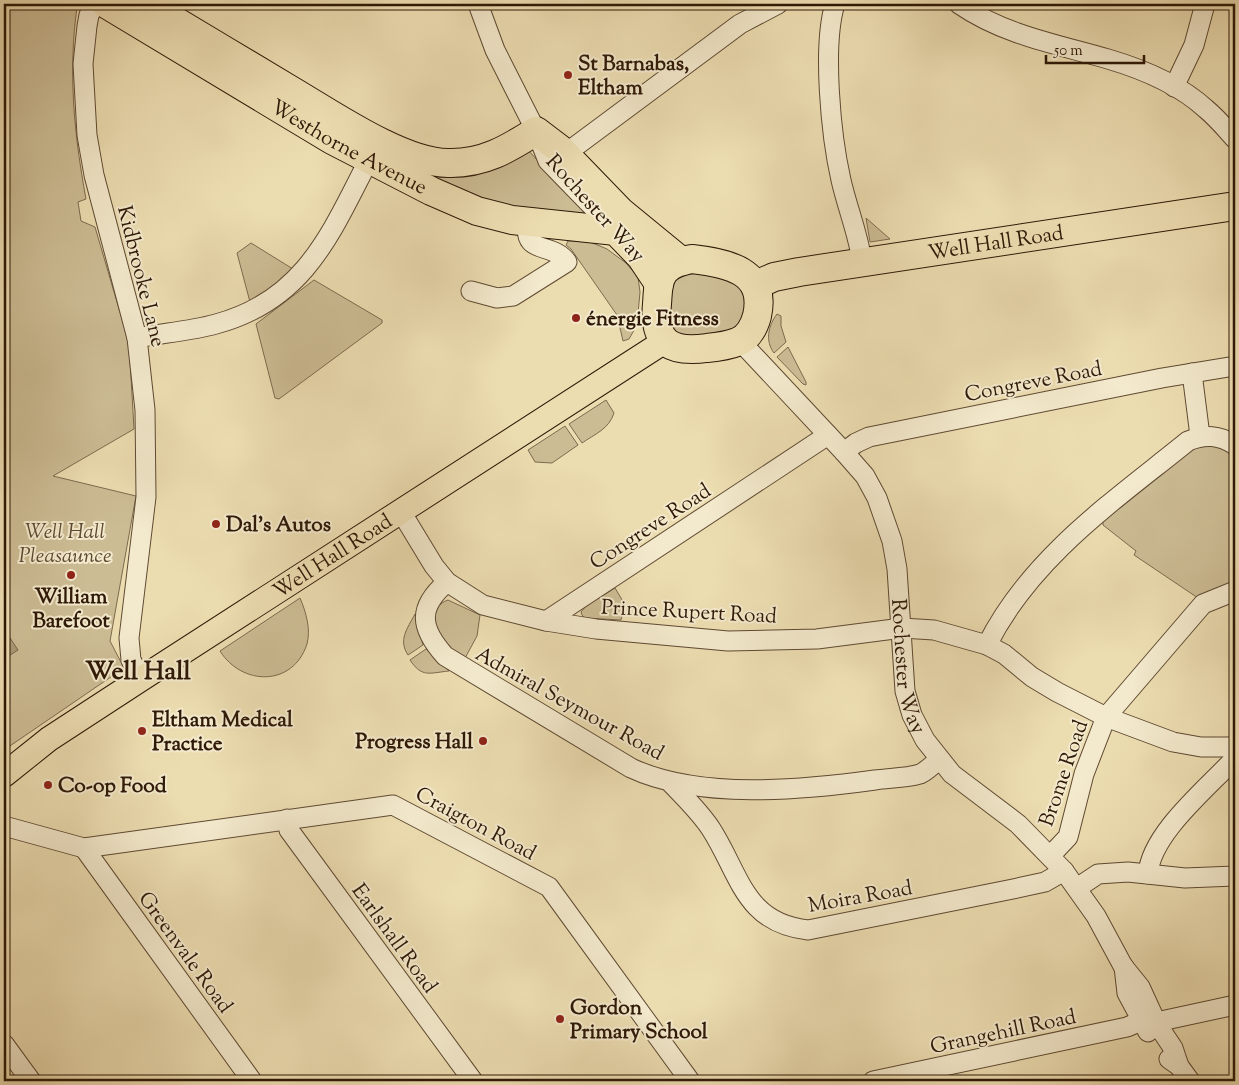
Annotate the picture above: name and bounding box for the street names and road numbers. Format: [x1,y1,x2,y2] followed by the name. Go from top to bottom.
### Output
[264,93,432,203] street label: Westhorne Avenue
[538,148,652,271] street label: Rochester Way
[108,203,172,350] street label: Kidbrooke Lane
[926,219,1066,269] street label: Well Hall Road
[962,355,1105,411] street label: Congreve Road
[584,477,718,578] street label: Congreve Road
[268,508,399,607] street label: Well Hall Road
[600,593,778,633] street label: Prince Rupert Road
[882,598,933,740] street label: Rochester Way
[469,640,669,769] street label: Admiral Seymour Road
[1033,716,1097,831] street label: Brome Road
[409,780,541,869] street label: Craigton Road
[806,874,915,922] street label: Moira Road
[343,878,444,1000] street label: Earlshall Road
[130,886,239,1020] street label: Greenvale Road
[928,1003,1079,1063] street label: Grangehill Road

